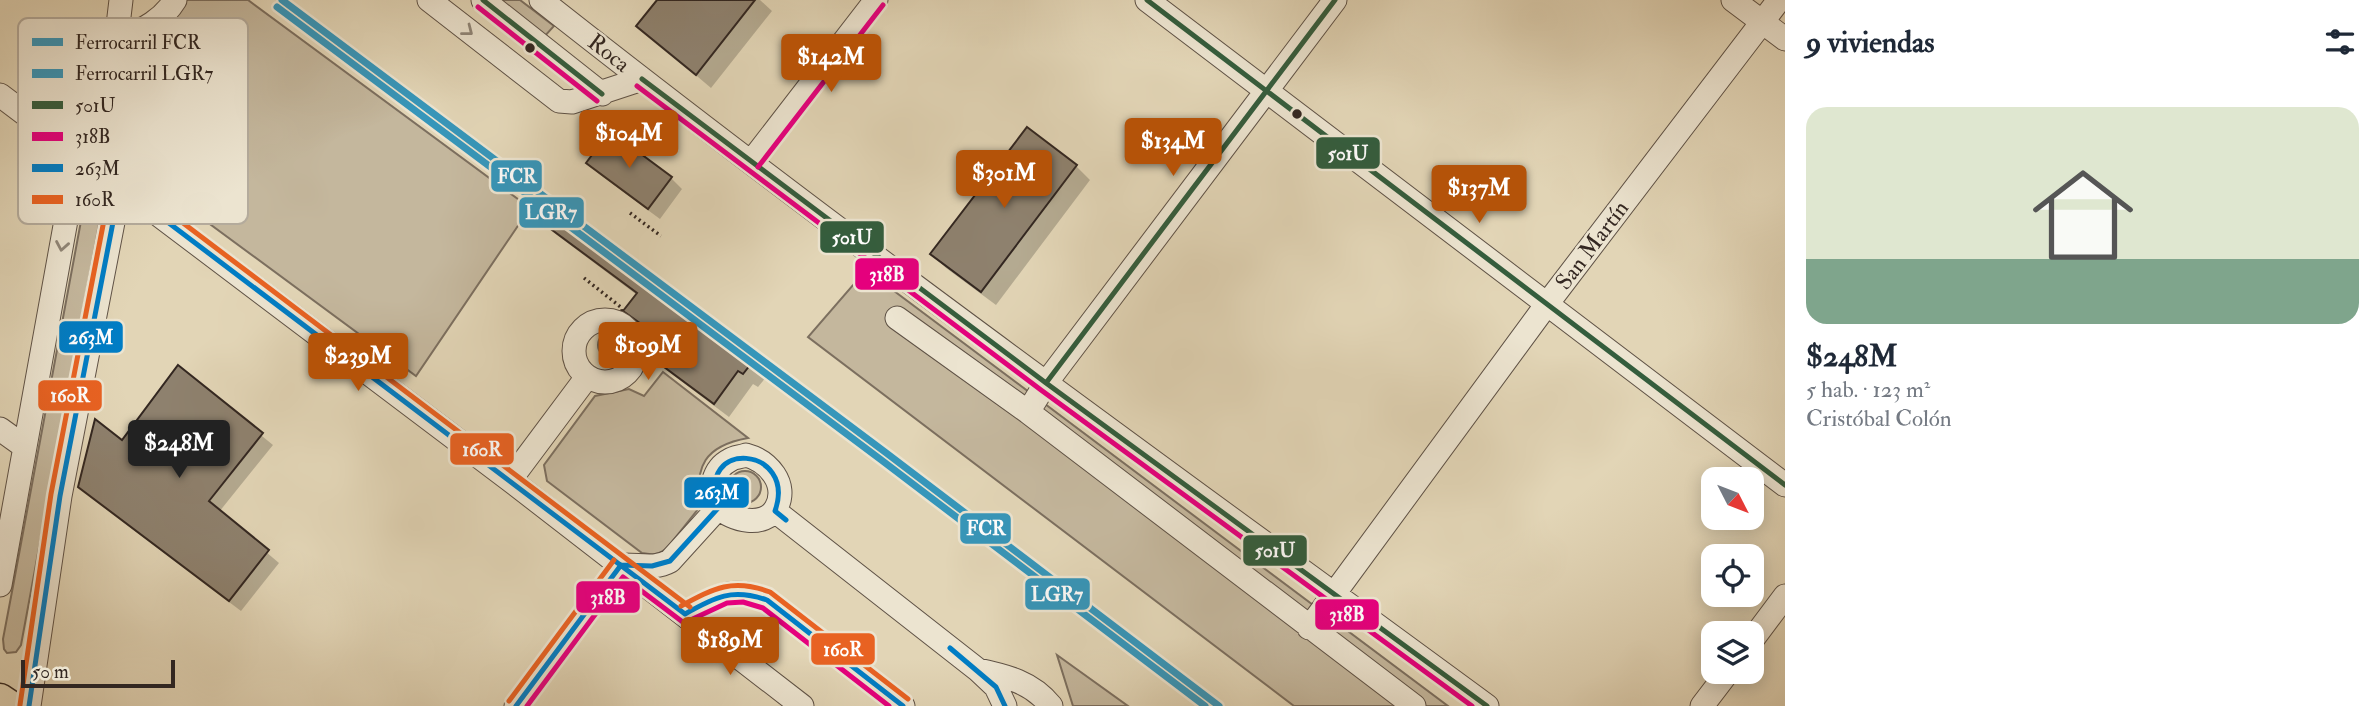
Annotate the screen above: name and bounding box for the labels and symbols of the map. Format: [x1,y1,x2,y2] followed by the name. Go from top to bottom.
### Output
[18,18,248,224] legend
[461,22,473,35] one-way arrow
[582,27,636,79] street label: Roca
[75,31,201,55] text: Ferrocarril FCR
[782,34,880,94] pin: $142M
[523,41,537,55] unlabelled marker
[75,62,214,86] text: Ferrocarril LGR7
[75,94,116,118] text: 501U
[1290,107,1304,121] unlabelled marker
[580,110,678,170] pin: $104M
[1124,118,1222,178] pin: $134M
[75,125,110,149] text: 318B
[1315,136,1381,170] line badge: 501U
[1328,142,1368,166] text: 501U
[955,150,1053,210] pin: $301M
[75,157,120,181] text: 263M
[490,159,543,193] line badge: FCR
[497,165,538,189] text: FCR
[1430,166,1528,225] pin: $137M
[75,188,115,212] text: 160R
[1549,194,1635,295] street label: San Martín
[518,196,585,229] line badge: LGR7
[525,201,577,225] text: LGR7
[819,220,885,254] line badge: 501U
[832,226,872,250] text: 501U
[55,240,70,252] one-way arrow
[854,257,920,291] line badge: 318B
[869,263,905,287] text: 318B
[58,320,124,354] line badge: 263M
[599,322,697,382] pin: $109M
[69,326,114,350] text: 263M
[309,334,407,393] pin: $239M
[37,379,103,412] line badge: 160R
[50,384,91,408] text: 160R
[130,420,228,480] pin: $248M
[449,432,515,466] line badge: 160R
[462,438,503,462] text: 160R
[1701,467,1764,530] north arrow
[683,476,750,509] line badge: 263M
[695,481,740,505] text: 263M
[959,512,1012,545] line badge: FCR
[966,517,1007,541] text: FCR
[1242,534,1308,567] line badge: 501U
[1255,539,1295,563] text: 501U
[1024,577,1091,611] line badge: LGR7
[575,580,641,614] line badge: 318B
[1031,583,1083,607] text: LGR7
[590,586,626,610] text: 318B
[1314,598,1380,631] line badge: 318B
[1329,603,1365,627] text: 318B
[681,618,779,677] pin: $189M
[810,632,876,666] line badge: 160R
[823,638,864,662] text: 160R
[21,657,175,689] scale bar

